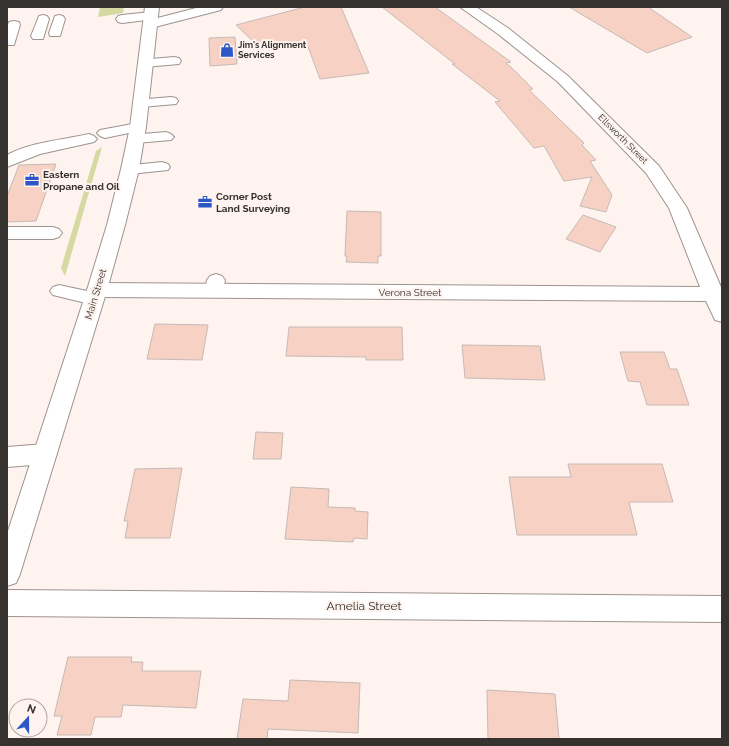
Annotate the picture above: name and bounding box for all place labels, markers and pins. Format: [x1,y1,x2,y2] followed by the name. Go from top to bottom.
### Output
[238,40,307,60] place label: Jim's Alignment Services
[219,42,235,58] shop icon: Jim's Alignment Services
[43,169,120,192] place label: Eastern Propane and Oil
[24,172,40,188] office icon: Eastern Propane and Oil
[216,191,290,214] place label: Corner Post Land Surveying
[197,194,213,210] office icon: Corner Post Land Surveying

